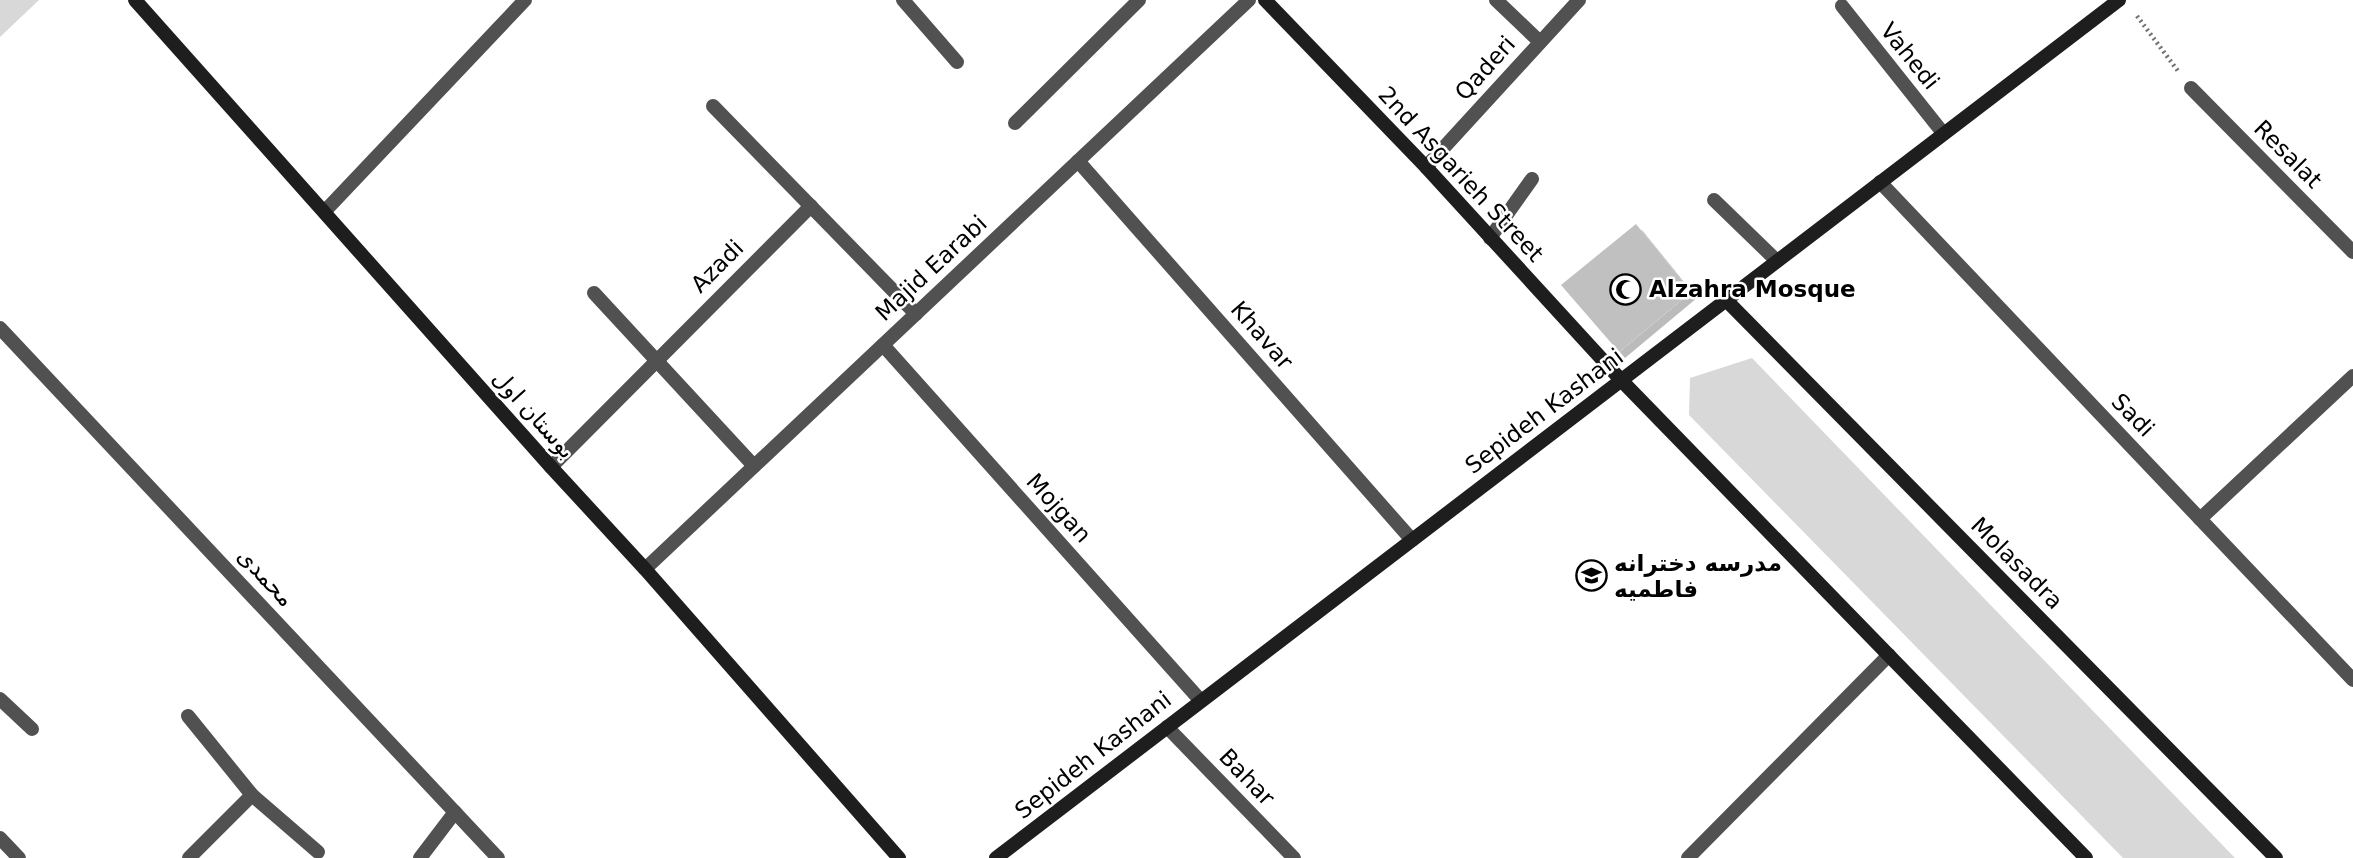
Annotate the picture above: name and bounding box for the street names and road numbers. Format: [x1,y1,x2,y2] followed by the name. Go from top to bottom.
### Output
[1875,18,1945,94] street label: Vahedi
[1450,31,1520,105] street label: Qaderi
[1373,81,1549,267] street label: 2nd Asgarieh Street
[2249,115,2327,193] street label: Resalat
[870,210,992,326] street label: Majid Earabi
[686,235,748,297] street label: Azadi
[1226,296,1299,374] street label: Khavar
[1460,343,1628,479] street label: Sepideh Kashani
[487,364,580,464] street label: بوستان اول
[2106,388,2160,442] street label: Sadi
[1021,468,1097,548] street label: Mojgan
[1966,512,2068,614] street label: Molasadra
[232,542,300,612] street label: محمدی
[1010,686,1176,824] street label: Sepideh Kashani
[1214,744,1280,811] street label: Bahar

